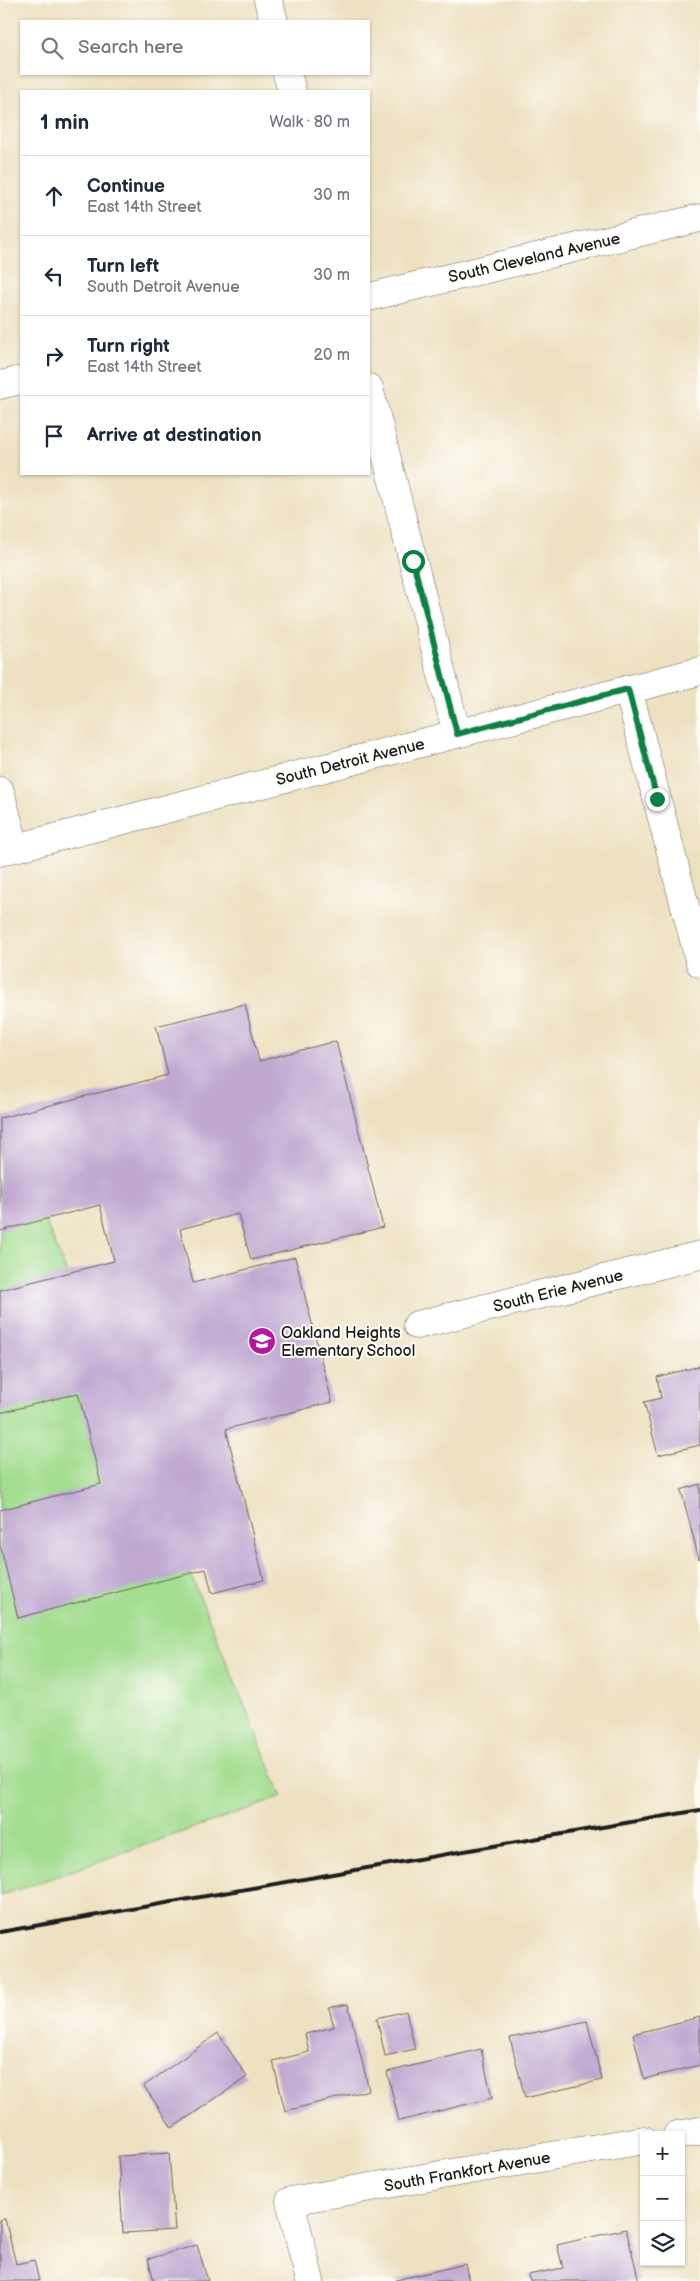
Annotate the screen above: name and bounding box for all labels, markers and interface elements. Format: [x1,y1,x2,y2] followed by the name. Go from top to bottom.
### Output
[20,20,370,75] search box
[38,34,66,62] icon: search
[78,36,183,59] text: Search here
[40,110,89,135] text: 1 min
[269,113,350,132] text: Walk · 80 m
[87,175,165,198] text: Continue
[40,182,68,210] icon: ahead
[313,186,350,205] text: 30 m
[87,198,201,217] text: East 14th Street
[447,229,622,287] street label: South Cleveland Avenue
[87,255,159,278] text: Turn left
[40,262,68,290] icon: left
[313,266,350,285] text: 30 m
[87,278,240,297] text: South Detroit Avenue
[87,335,170,358] text: Turn right
[40,342,68,370] icon: right
[314,346,350,365] text: 20 m
[87,358,201,377] text: East 14th Street
[40,422,68,450] icon: arrive
[87,424,262,447] text: Arrive at destination
[402,550,425,573] route start
[274,735,427,790] street label: South Detroit Avenue
[646,788,669,811] route end
[491,1266,626,1317] street label: South Erie Avenue
[281,1324,415,1361] place label: Oakland Heights Elementary School
[247,1326,277,1356] school or university icon: Oakland Heights Elementary School
[640,2131,685,2266] map controls
[640,2131,685,2176] button: +
[382,2148,553,2196] street label: South Frankfort Avenue
[640,2176,685,2221] button: −
[640,2221,685,2266] button: layers

